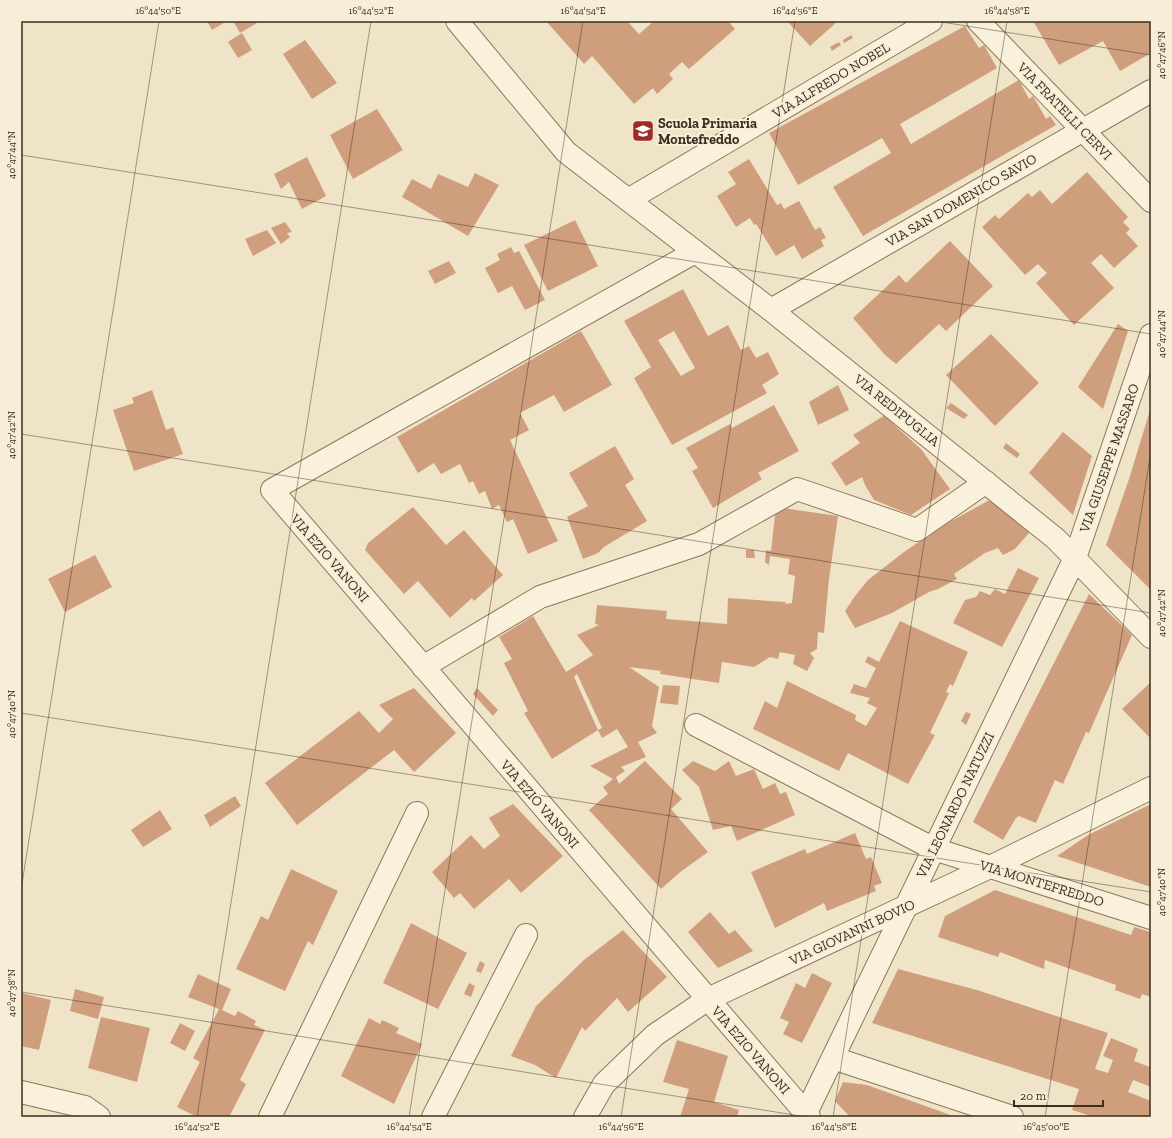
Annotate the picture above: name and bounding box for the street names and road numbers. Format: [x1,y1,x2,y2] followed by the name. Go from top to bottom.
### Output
[769,38,893,123] street label: VIA ALFREDO NOBEL
[1013,58,1116,164] street label: VIA FRATELLI CERVI
[882,150,1040,251] street label: VIA SAN DOMENICO SAVIO
[850,370,944,451] street label: VIA REDIPUGLIA
[1076,381,1143,536] street label: VIA GIUSEPPE MASSARO
[286,510,372,606] street label: VIA EZIO VANONI
[912,730,998,882] street label: VIA LEONARDO NATUZZI
[496,756,582,852] street label: VIA EZIO VANONI
[977,856,1106,911] street label: VIA MONTEFREDDO
[786,896,918,969] street label: VIA GIOVANNI BOVIO
[707,1002,793,1098] street label: VIA EZIO VANONI

